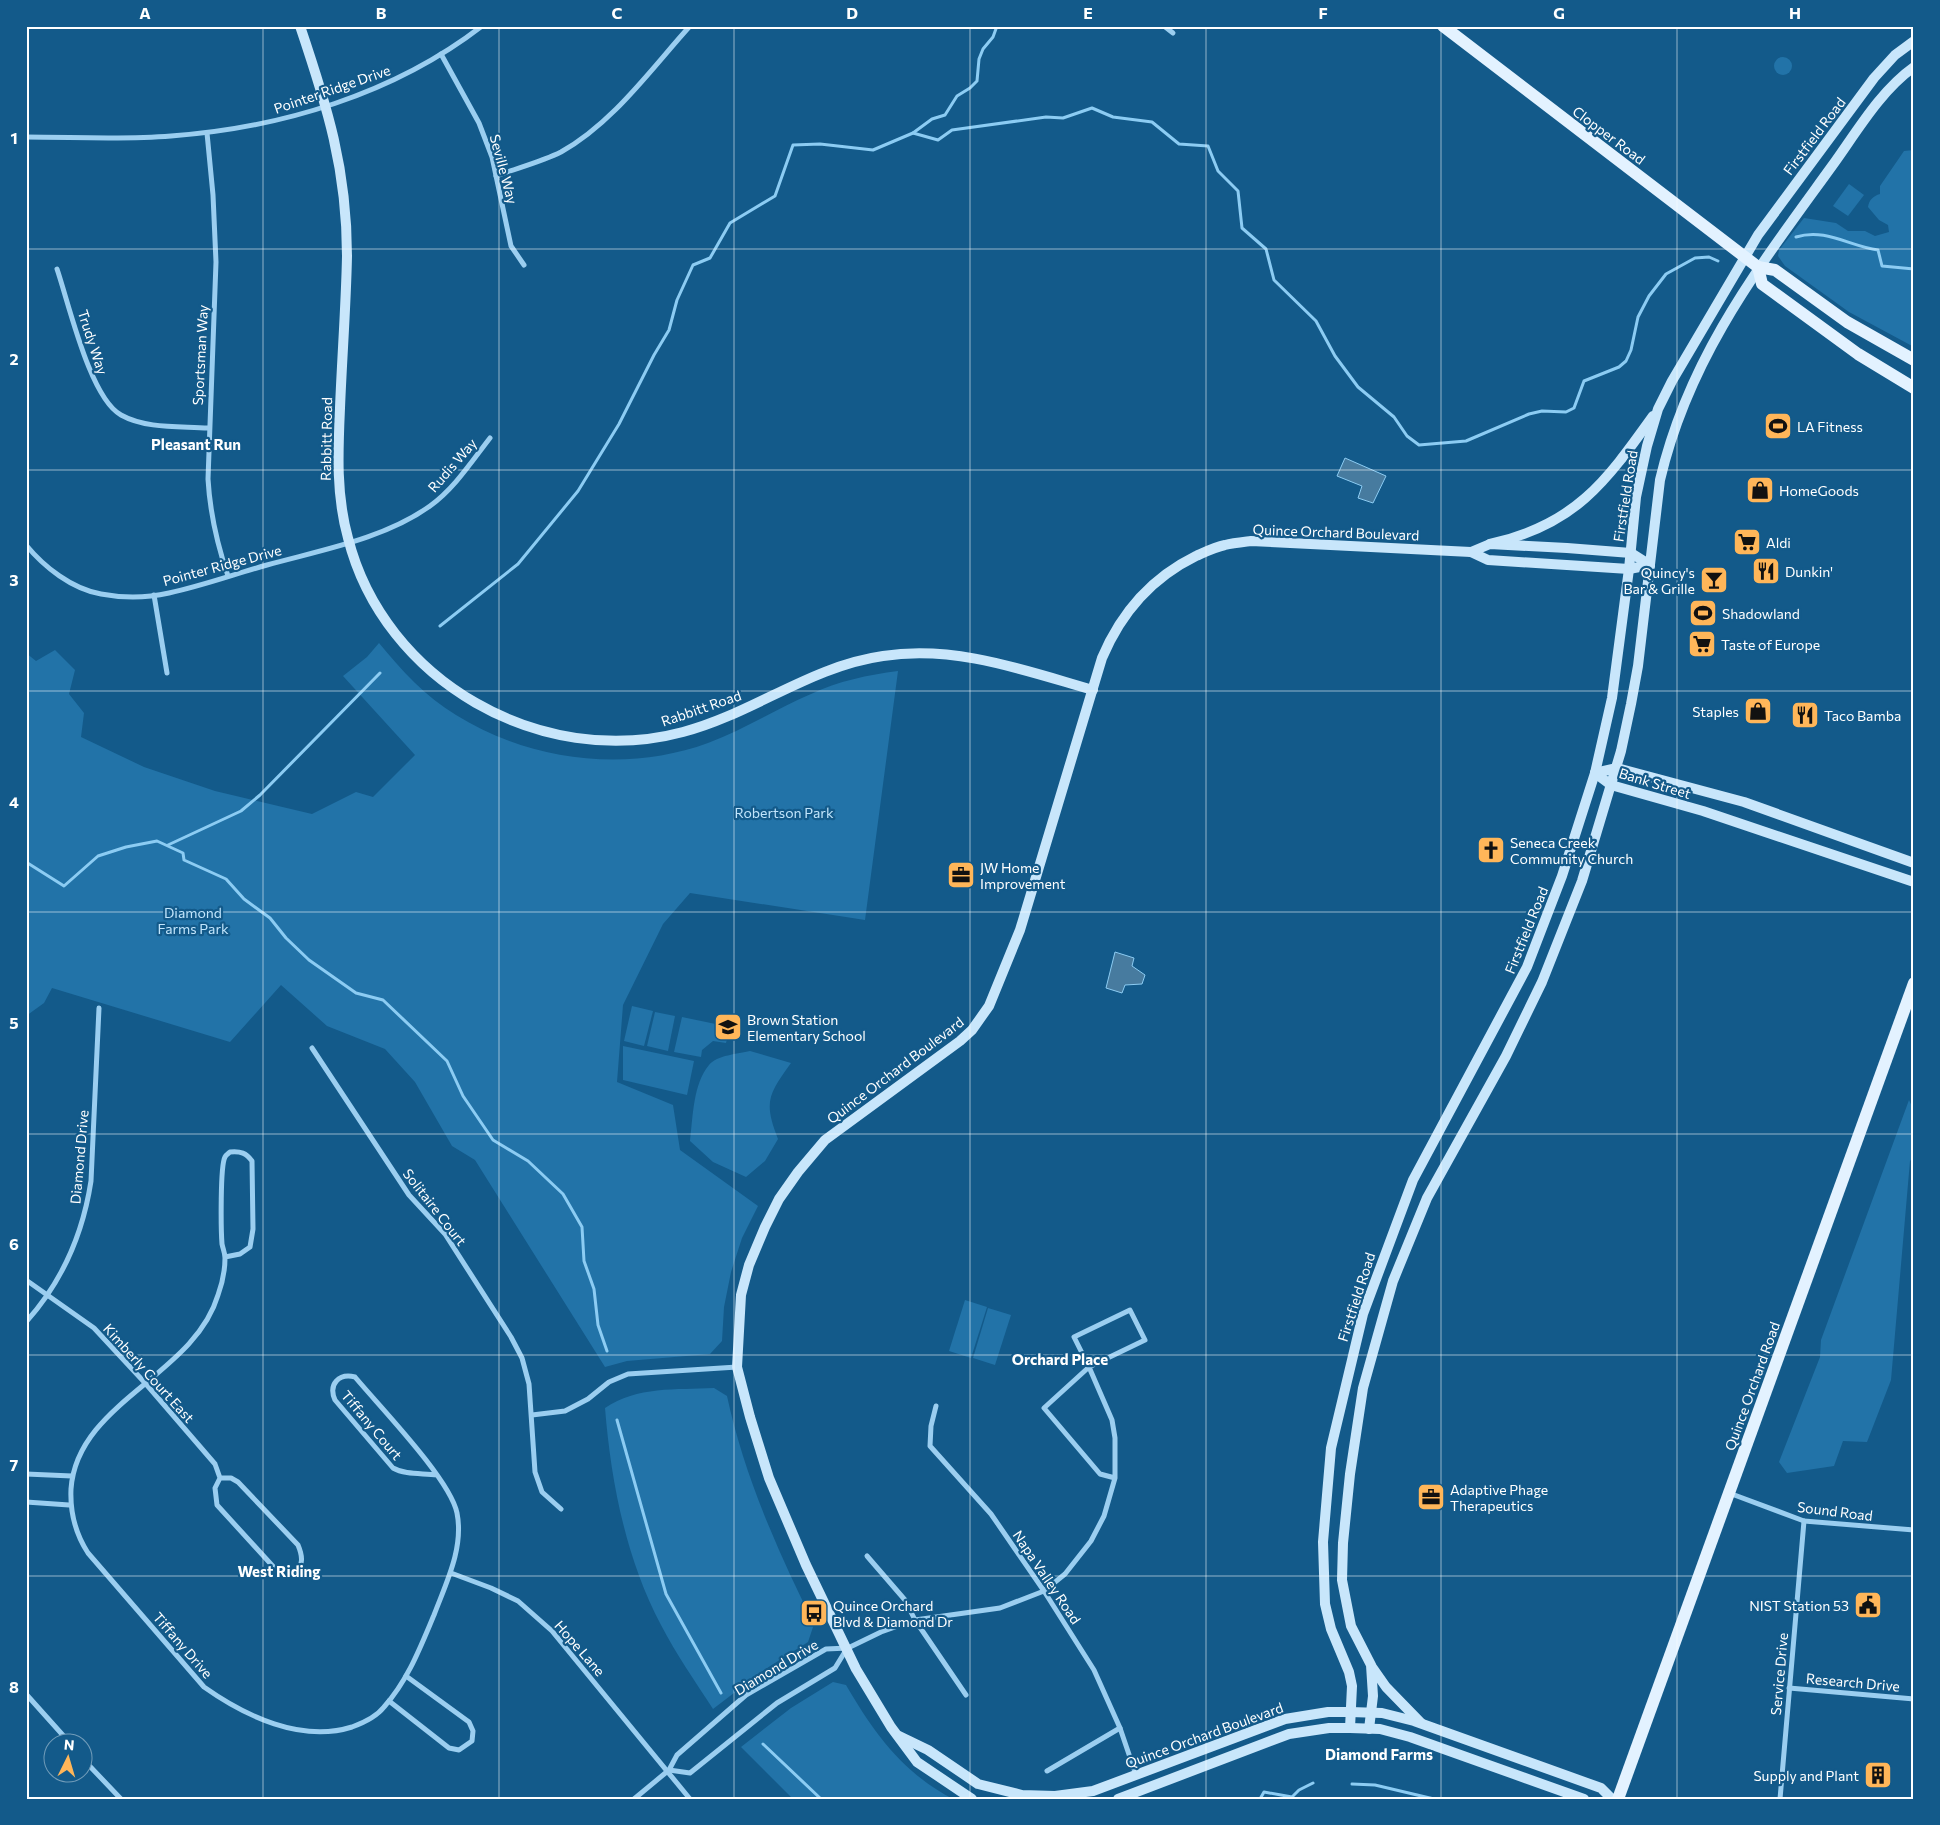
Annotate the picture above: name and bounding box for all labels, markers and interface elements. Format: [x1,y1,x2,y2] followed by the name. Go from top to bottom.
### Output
[139,3,151,22] text: A
[376,3,387,22] text: B
[612,3,623,22] text: C
[846,3,858,22] text: D
[1083,3,1093,22] text: E
[1318,3,1328,22] text: F
[1553,3,1565,22] text: G
[1789,3,1801,22] text: H
[271,61,393,117] street label: Pointer Ridge Drive
[1779,94,1849,178] street label: Firstfield Road
[1569,102,1649,168] street label: Clopper Road
[10,128,18,147] text: 1
[487,132,521,206] street label: Seville Way
[189,304,211,406] street label: Sportsman Way
[75,307,111,377] street label: Trudy Way
[9,349,19,368] text: 2
[317,397,335,481] street label: Rabbitt Road
[1763,411,1793,441] sports icon: LA Fitness
[1797,418,1863,435] place label: LA Fitness
[151,435,241,453] district label: Pleasant Run
[424,435,480,495] street label: Rudis Way
[1609,449,1641,543] street label: Firstfield Road
[1745,475,1775,505] shop icon: HomeGoods
[1779,482,1859,499] place label: HomeGoods
[1252,521,1420,543] street label: Quince Orchard Boulevard
[1732,527,1762,557] supermarket icon: Aldi
[1766,534,1791,551] place label: Aldi
[161,541,283,589] street label: Pointer Ridge Drive
[1751,556,1781,586] restaurant icon: Dunkin'
[1785,563,1833,580] place label: Dunkin'
[1623,564,1695,597] place label: Quincy's Bar & Grille
[1699,565,1729,595] bar icon: Quincy's Bar & Grille
[9,570,19,589] text: 3
[1688,598,1718,628] sports icon: Shadowland
[1722,605,1800,622] place label: Shadowland
[1687,629,1717,659] supermarket icon: Taste of Europe
[1721,636,1820,653] place label: Taste of Europe
[659,686,743,730] street label: Rabbitt Road
[1743,696,1773,726] shop icon: Staples
[1790,700,1820,730] restaurant icon: Taco Bamba
[1692,703,1739,720] place label: Staples
[1824,707,1901,724] place label: Taco Bamba
[1617,764,1693,802] street label: Bank Street
[9,792,19,811] text: 4
[734,804,834,821] park label: Robertson Park
[1510,834,1633,867] place label: Seneca Creek Community Church
[1476,835,1506,865] church icon: Seneca Creek Community Church
[980,859,1066,892] place label: JW Home Improvement
[946,860,976,890] office icon: JW Home Improvement
[1501,884,1551,976] street label: Firstfield Road
[157,904,229,937] park label: Diamond Farms Park
[747,1011,866,1044] place label: Brown Station Elementary School
[713,1012,743,1042] school or university icon: Brown Station Elementary School
[9,1013,19,1032] text: 5
[823,1013,967,1127] street label: Quince Orchard Boulevard
[66,1109,92,1205] street label: Diamond Drive
[400,1165,470,1249] street label: Solitaire Court
[9,1234,19,1253] text: 6
[1334,1250,1378,1344] street label: Firstfield Road
[1721,1319,1783,1453] street label: Quince Orchard Road
[100,1320,198,1426] street label: Kimberly Court East
[1012,1350,1108,1368] district label: Orchard Place
[338,1387,406,1463] street label: Tiffany Court
[10,1455,19,1474] text: 7
[1450,1481,1548,1514] place label: Adaptive Phage Therapeutics
[1416,1482,1446,1512] office icon: Adaptive Phage Therapeutics
[1796,1498,1874,1524] street label: Sound Road
[1009,1527,1085,1627] street label: Napa Valley Road
[237,1562,321,1580] district label: West Riding
[1853,1590,1883,1620] public building icon: NIST Station 53
[833,1597,953,1630] place label: Quince Orchard Blvd & Diamond Dr
[1749,1597,1849,1614] place label: NIST Station 53
[799,1598,829,1628] bus stop icon: Quince Orchard Blvd & Diamond Dr
[150,1608,216,1682] street label: Tiffany Drive
[551,1617,609,1679] street label: Hope Lane
[1767,1632,1791,1716] street label: Service Drive
[731,1635,821,1699] street label: Diamond Drive
[1805,1669,1901,1695] street label: Research Drive
[9,1677,19,1696] text: 8
[1123,1698,1285,1772] street label: Quince Orchard Boulevard
[42,1732,92,1782] north arrow
[63,1736,75,1753] text: N
[1325,1745,1433,1763] district label: Diamond Farms
[1863,1760,1893,1790] building icon: Supply and Plant
[1753,1767,1859,1784] place label: Supply and Plant

